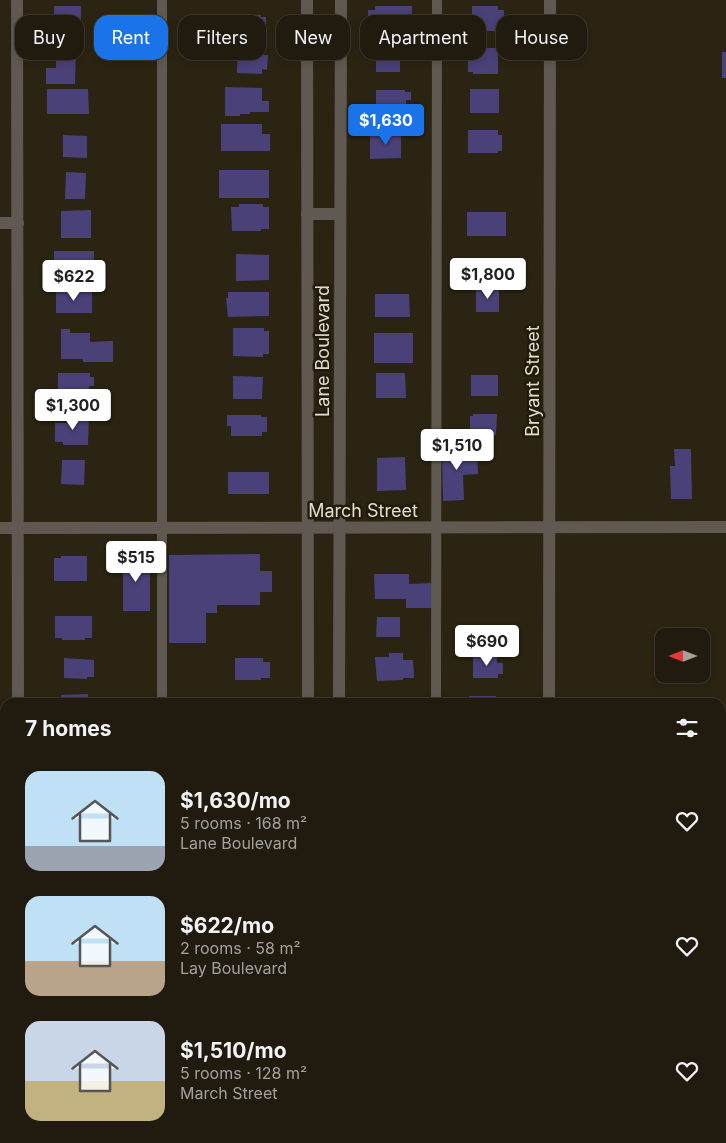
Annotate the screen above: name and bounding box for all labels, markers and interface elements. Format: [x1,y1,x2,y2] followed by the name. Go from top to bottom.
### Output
[15,15,84,60] chip: Buy
[94,15,168,60] chip: Rent
[178,15,266,60] chip: Filters
[276,15,350,60] chip: New
[360,15,486,60] chip: Apartment
[496,15,587,60] chip: House
[345,104,427,146] pin: $1,630
[359,110,413,130] text: $1,630
[447,258,529,300] pin: $1,800
[44,260,104,302] pin: $622
[461,264,515,284] text: $1,800
[53,266,95,286] text: $622
[312,285,333,417] street label: Lane Boulevard
[522,325,543,437] street label: Bryant Street
[32,388,114,431] pin: $1,300
[46,395,100,415] text: $1,300
[416,428,498,471] pin: $1,510
[432,435,482,455] text: $1,510
[308,500,418,521] street label: March Street
[106,540,166,583] pin: $515
[117,547,155,567] text: $515
[457,624,517,667] pin: $690
[655,628,710,682] north arrow
[655,628,710,683] map controls
[466,631,508,651] text: $690
[673,714,701,742] icon: filters
[25,716,112,741] text: 7 homes
[180,788,291,813] text: $1,630/mo
[65,791,125,851] icon: home
[673,807,701,835] icon: heart
[180,813,307,833] text: 5 rooms · 168 m²
[180,833,297,853] text: Lane Boulevard
[180,913,274,938] text: $622/mo
[65,916,125,976] icon: home
[673,932,701,960] icon: heart
[180,938,300,958] text: 2 rooms · 58 m²
[180,958,287,978] text: Lay Boulevard
[180,1038,287,1063] text: $1,510/mo
[65,1041,125,1101] icon: home
[673,1057,701,1085] icon: heart
[180,1063,307,1083] text: 5 rooms · 128 m²
[180,1083,277,1103] text: March Street

